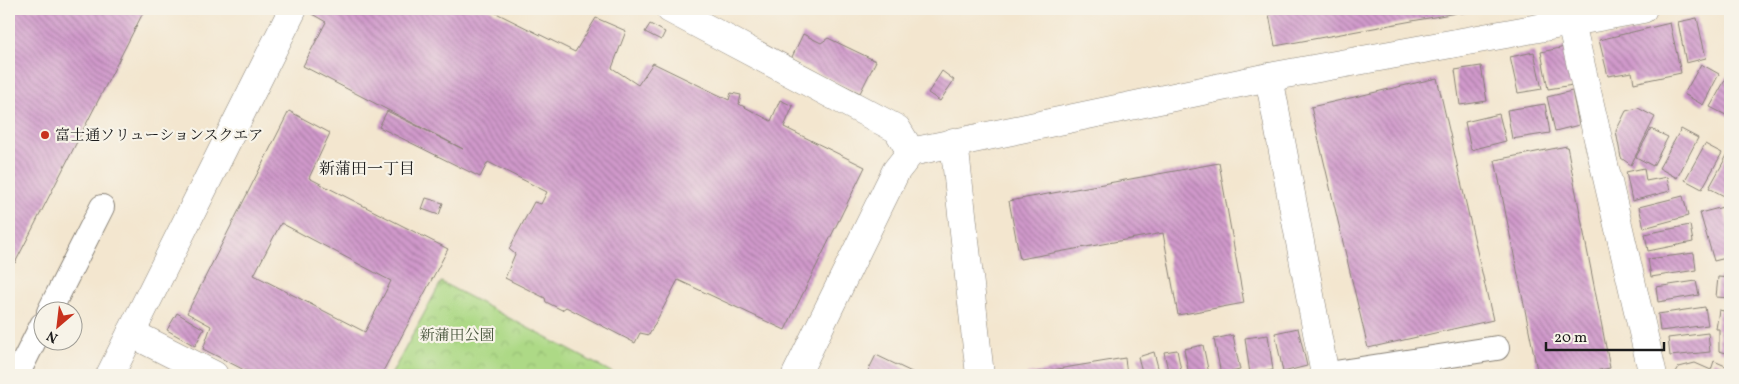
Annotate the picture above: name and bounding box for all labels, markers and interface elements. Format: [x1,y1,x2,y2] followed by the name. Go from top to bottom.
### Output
[55,126,263,147] place label: 富士通ソリューションスクエア
[39,129,51,141] marker: 富士通ソリューションスクエア
[319,159,415,181] district label: 新蒲田一丁目
[32,302,82,352] north arrow
[1546,319,1664,351] scale bar
[44,325,62,347] text: N
[419,326,495,347] park label: 新蒲田公園
[1554,328,1587,349] text: 20 m

